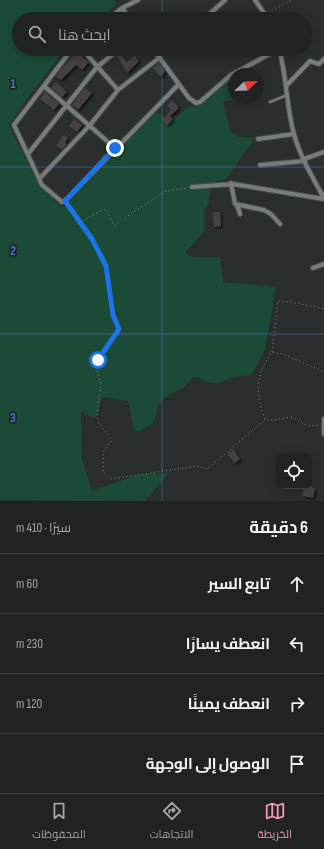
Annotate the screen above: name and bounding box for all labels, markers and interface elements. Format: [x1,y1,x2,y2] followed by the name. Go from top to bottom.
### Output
[12,12,312,56] search box
[26,23,48,45] icon: search
[58,26,111,45] text: ابحث هنا
[228,68,264,104] north arrow
[10,76,16,92] text: 1
[106,139,124,157] route end
[10,243,16,259] text: 2
[89,351,107,369] route start
[10,410,16,426] text: 3
[276,453,312,489] map controls
[276,453,312,489] button: locate
[249,518,308,538] text: 6 دقيقة
[16,520,71,536] text: سيرًا · 410 m
[286,573,308,595] icon: ahead
[208,575,270,594] text: تابع السير
[16,576,38,592] text: 60 m
[286,633,308,655] icon: left
[186,635,270,654] text: انعطف يسارًا
[16,636,43,652] text: 230 m
[286,693,308,715] icon: right
[188,695,270,714] text: انعطف يمينًا
[16,696,42,712] text: 120 m
[286,753,308,775] icon: arrive
[146,755,270,774] text: الوصول إلى الوجهة
[32,800,86,844] tab: المحفوظات
[150,800,193,844] tab: الاتجاهات
[258,800,292,844] tab: الخريطة

